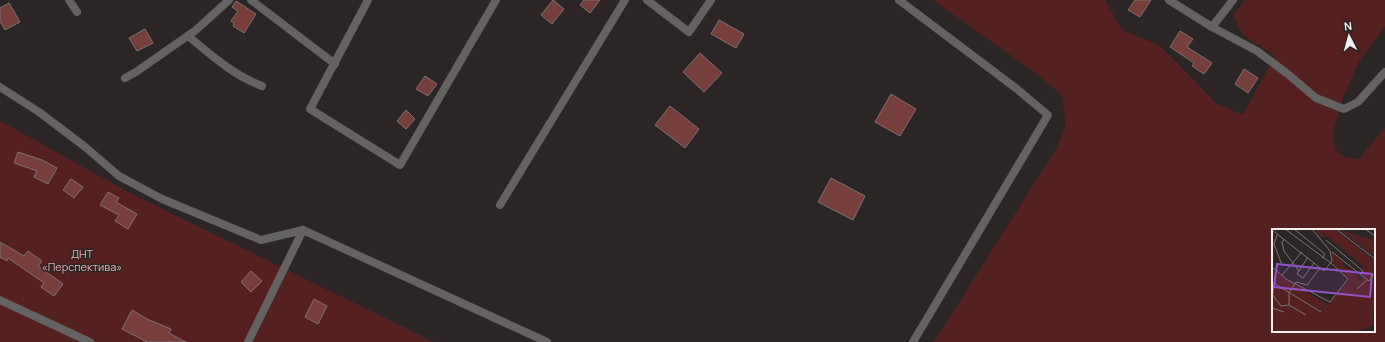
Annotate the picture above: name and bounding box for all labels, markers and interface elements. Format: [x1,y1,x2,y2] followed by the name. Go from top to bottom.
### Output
[1329,16,1369,56] north arrow
[1343,18,1353,33] text: N
[1272,229,1375,332] inset map
[42,246,122,274] park label: ДНТ «Перспектива»

